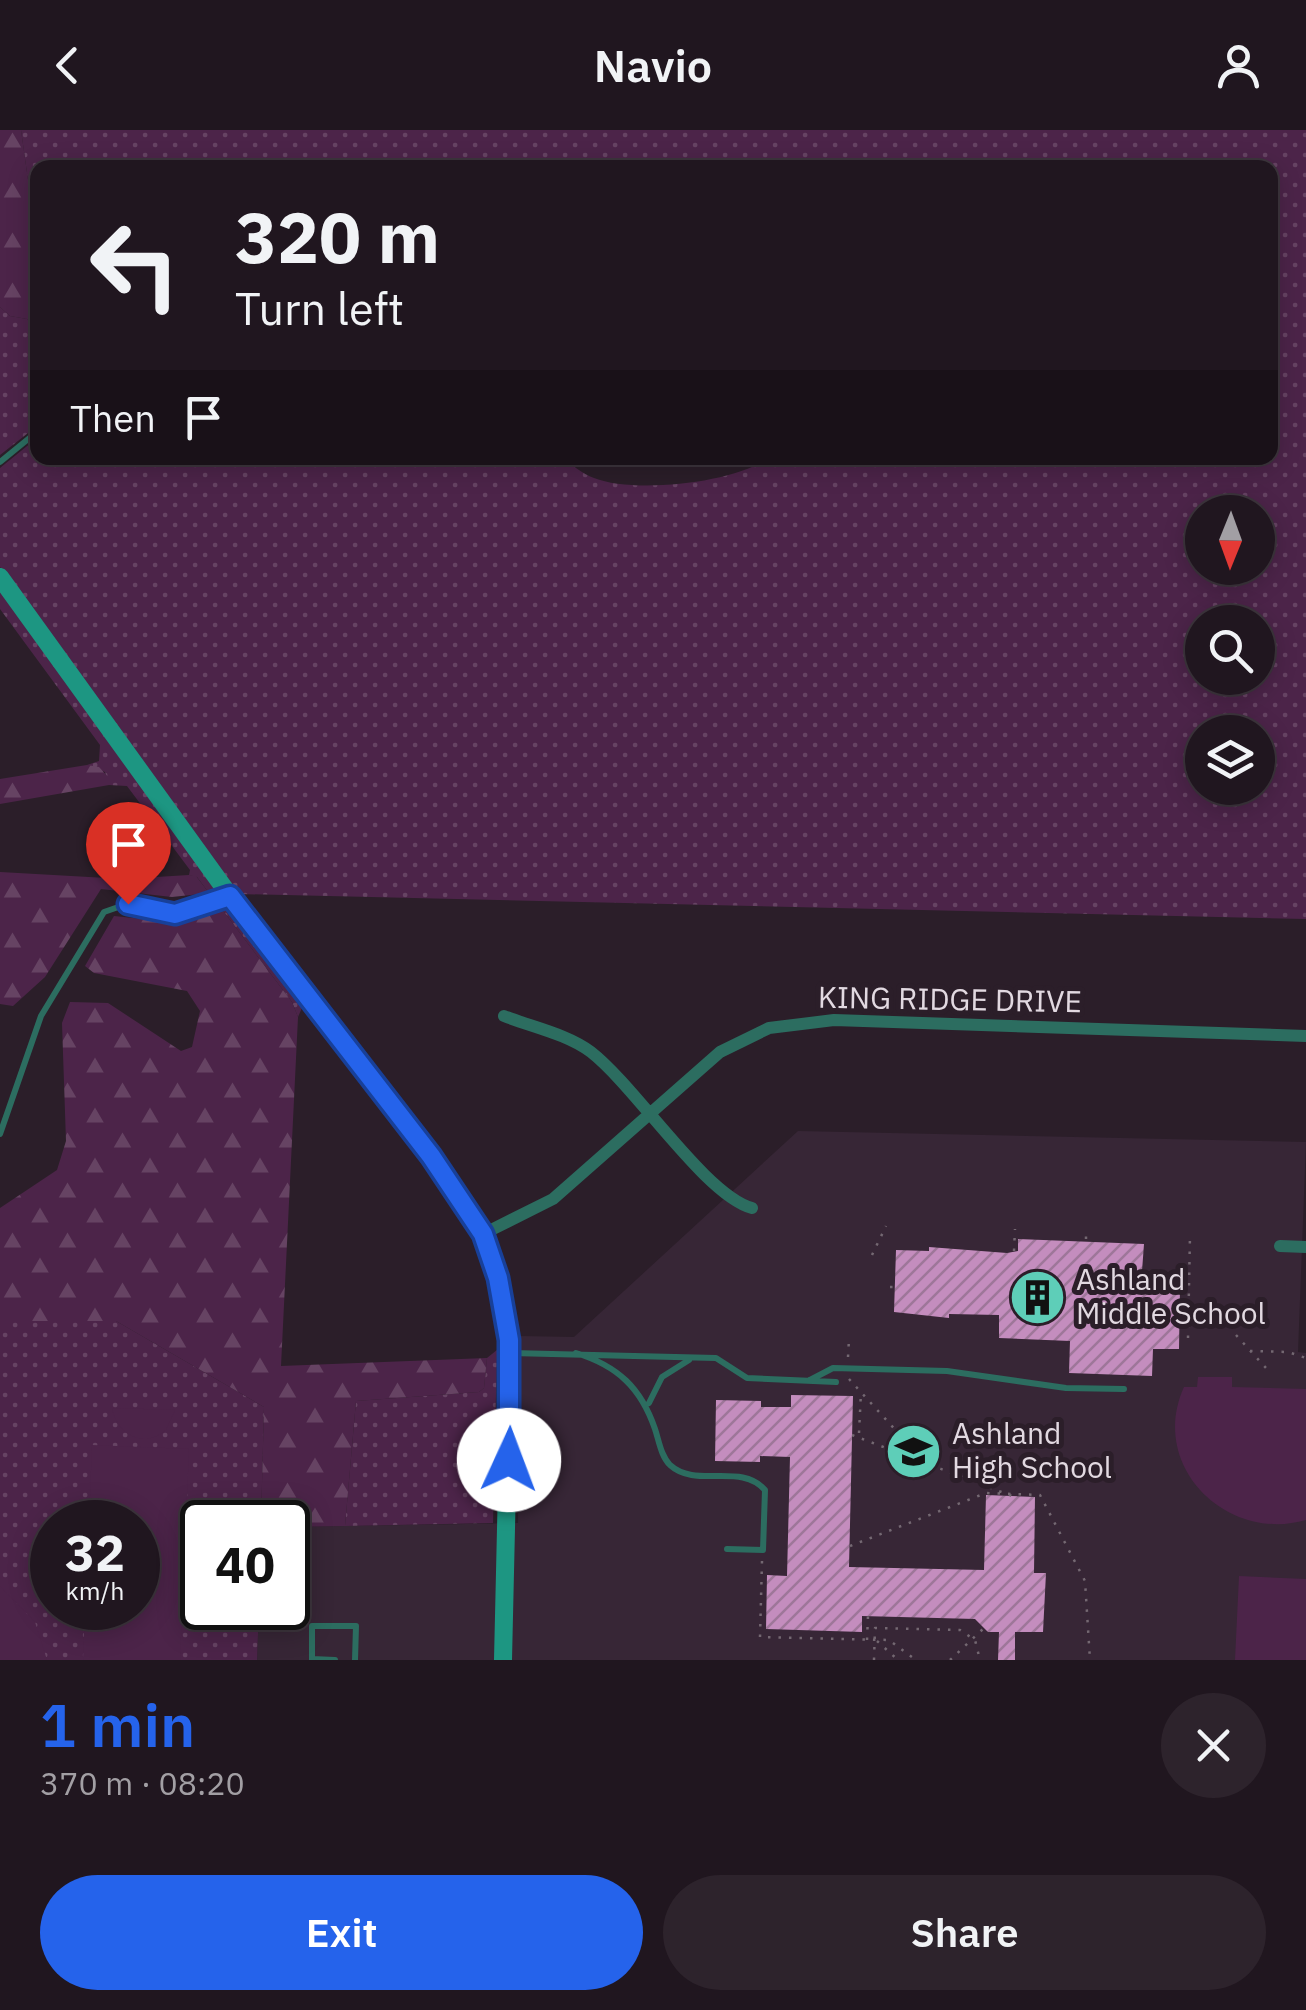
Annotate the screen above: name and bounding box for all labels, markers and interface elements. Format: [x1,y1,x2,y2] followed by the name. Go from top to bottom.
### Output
[594,36,712,94] text: Navio
[40,38,95,93] icon: back
[1211,38,1266,93] icon: person
[235,191,440,282] text: 320 m
[70,200,200,330] icon: left
[235,279,404,337] text: Turn left
[176,390,231,445] icon: arrive
[70,393,156,442] text: Then
[1185,495,1275,585] north arrow
[1185,495,1275,805] map controls
[1185,605,1275,695] button: search
[1185,715,1275,805] button: layers
[86,802,171,905] pin
[101,817,156,872] icon: arrive
[818,977,1082,1020] street label: KING RIDGE DRIVE
[1076,1259,1266,1332] place label: Ashland Middle School
[1007,1267,1067,1327] building icon: Ashland Middle School
[457,1408,561,1512] position arrow
[952,1413,1112,1486] place label: Ashland High School
[883,1421,943,1481] school or university icon: Ashland High School
[180,1500,310,1630] speed limit sign: 40
[65,1520,125,1585] text: 32
[66,1574,124,1607] text: km/h
[40,1685,195,1764] text: 1 min
[1161,1693,1266,1798] button: close
[40,1762,245,1804] text: 370 m · 08:20
[40,1875,643,1990] button: Exit
[663,1875,1266,1990] button: Share

